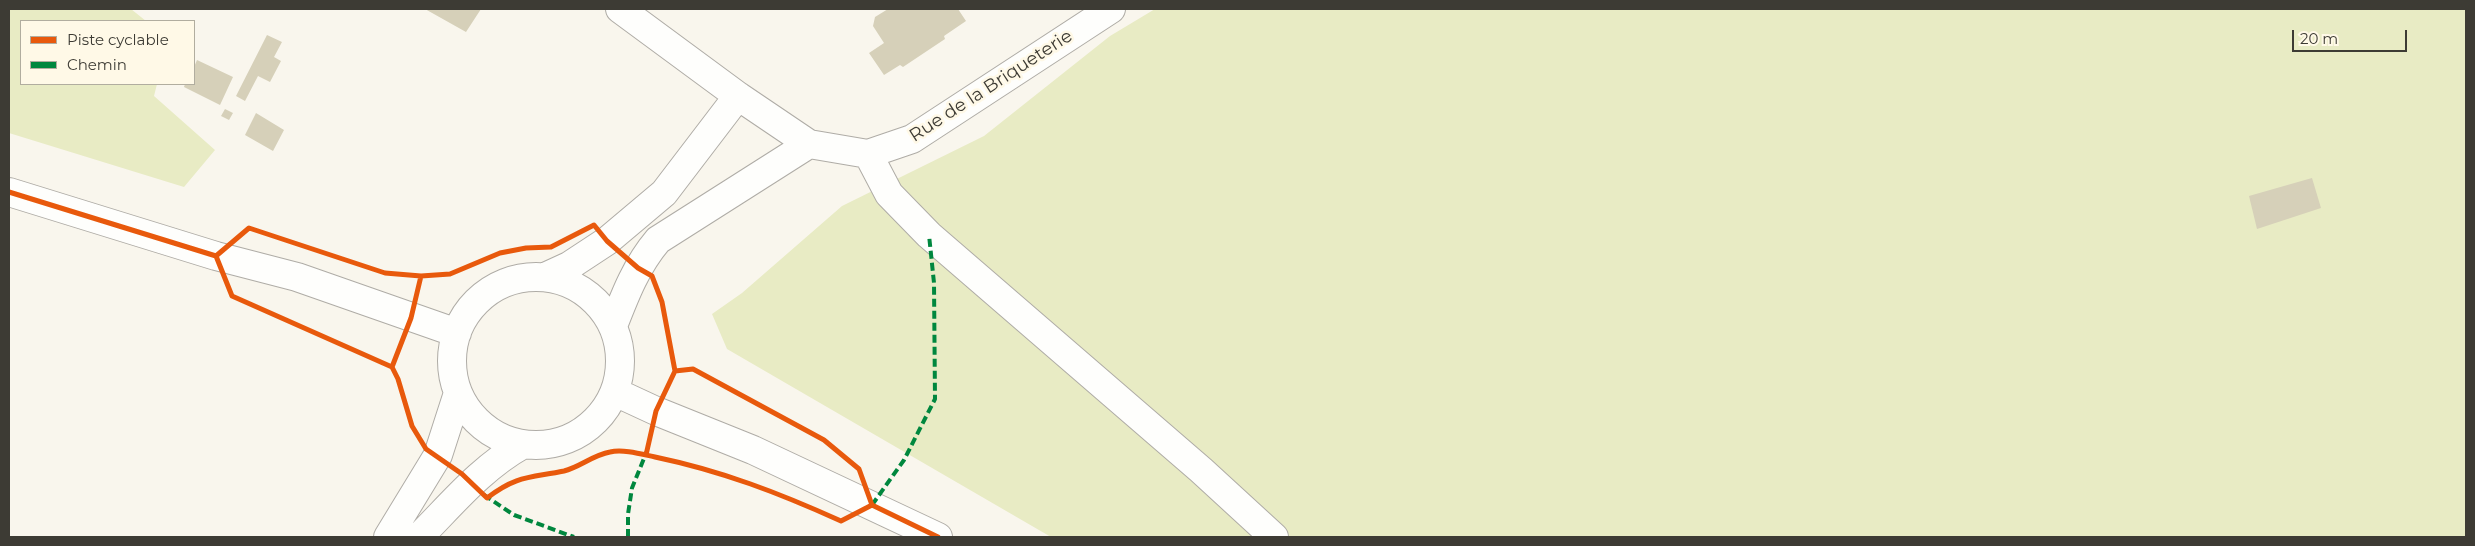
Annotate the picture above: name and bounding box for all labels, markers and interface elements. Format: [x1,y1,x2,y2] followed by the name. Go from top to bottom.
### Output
[20,20,195,85] legend
[2295,20,2410,52] scale bar
[905,25,1077,147] street label: Rue de la Briqueterie
[2300,29,2338,48] text: 20 m
[67,30,169,49] text: Piste cyclable
[67,55,127,74] text: Chemin

